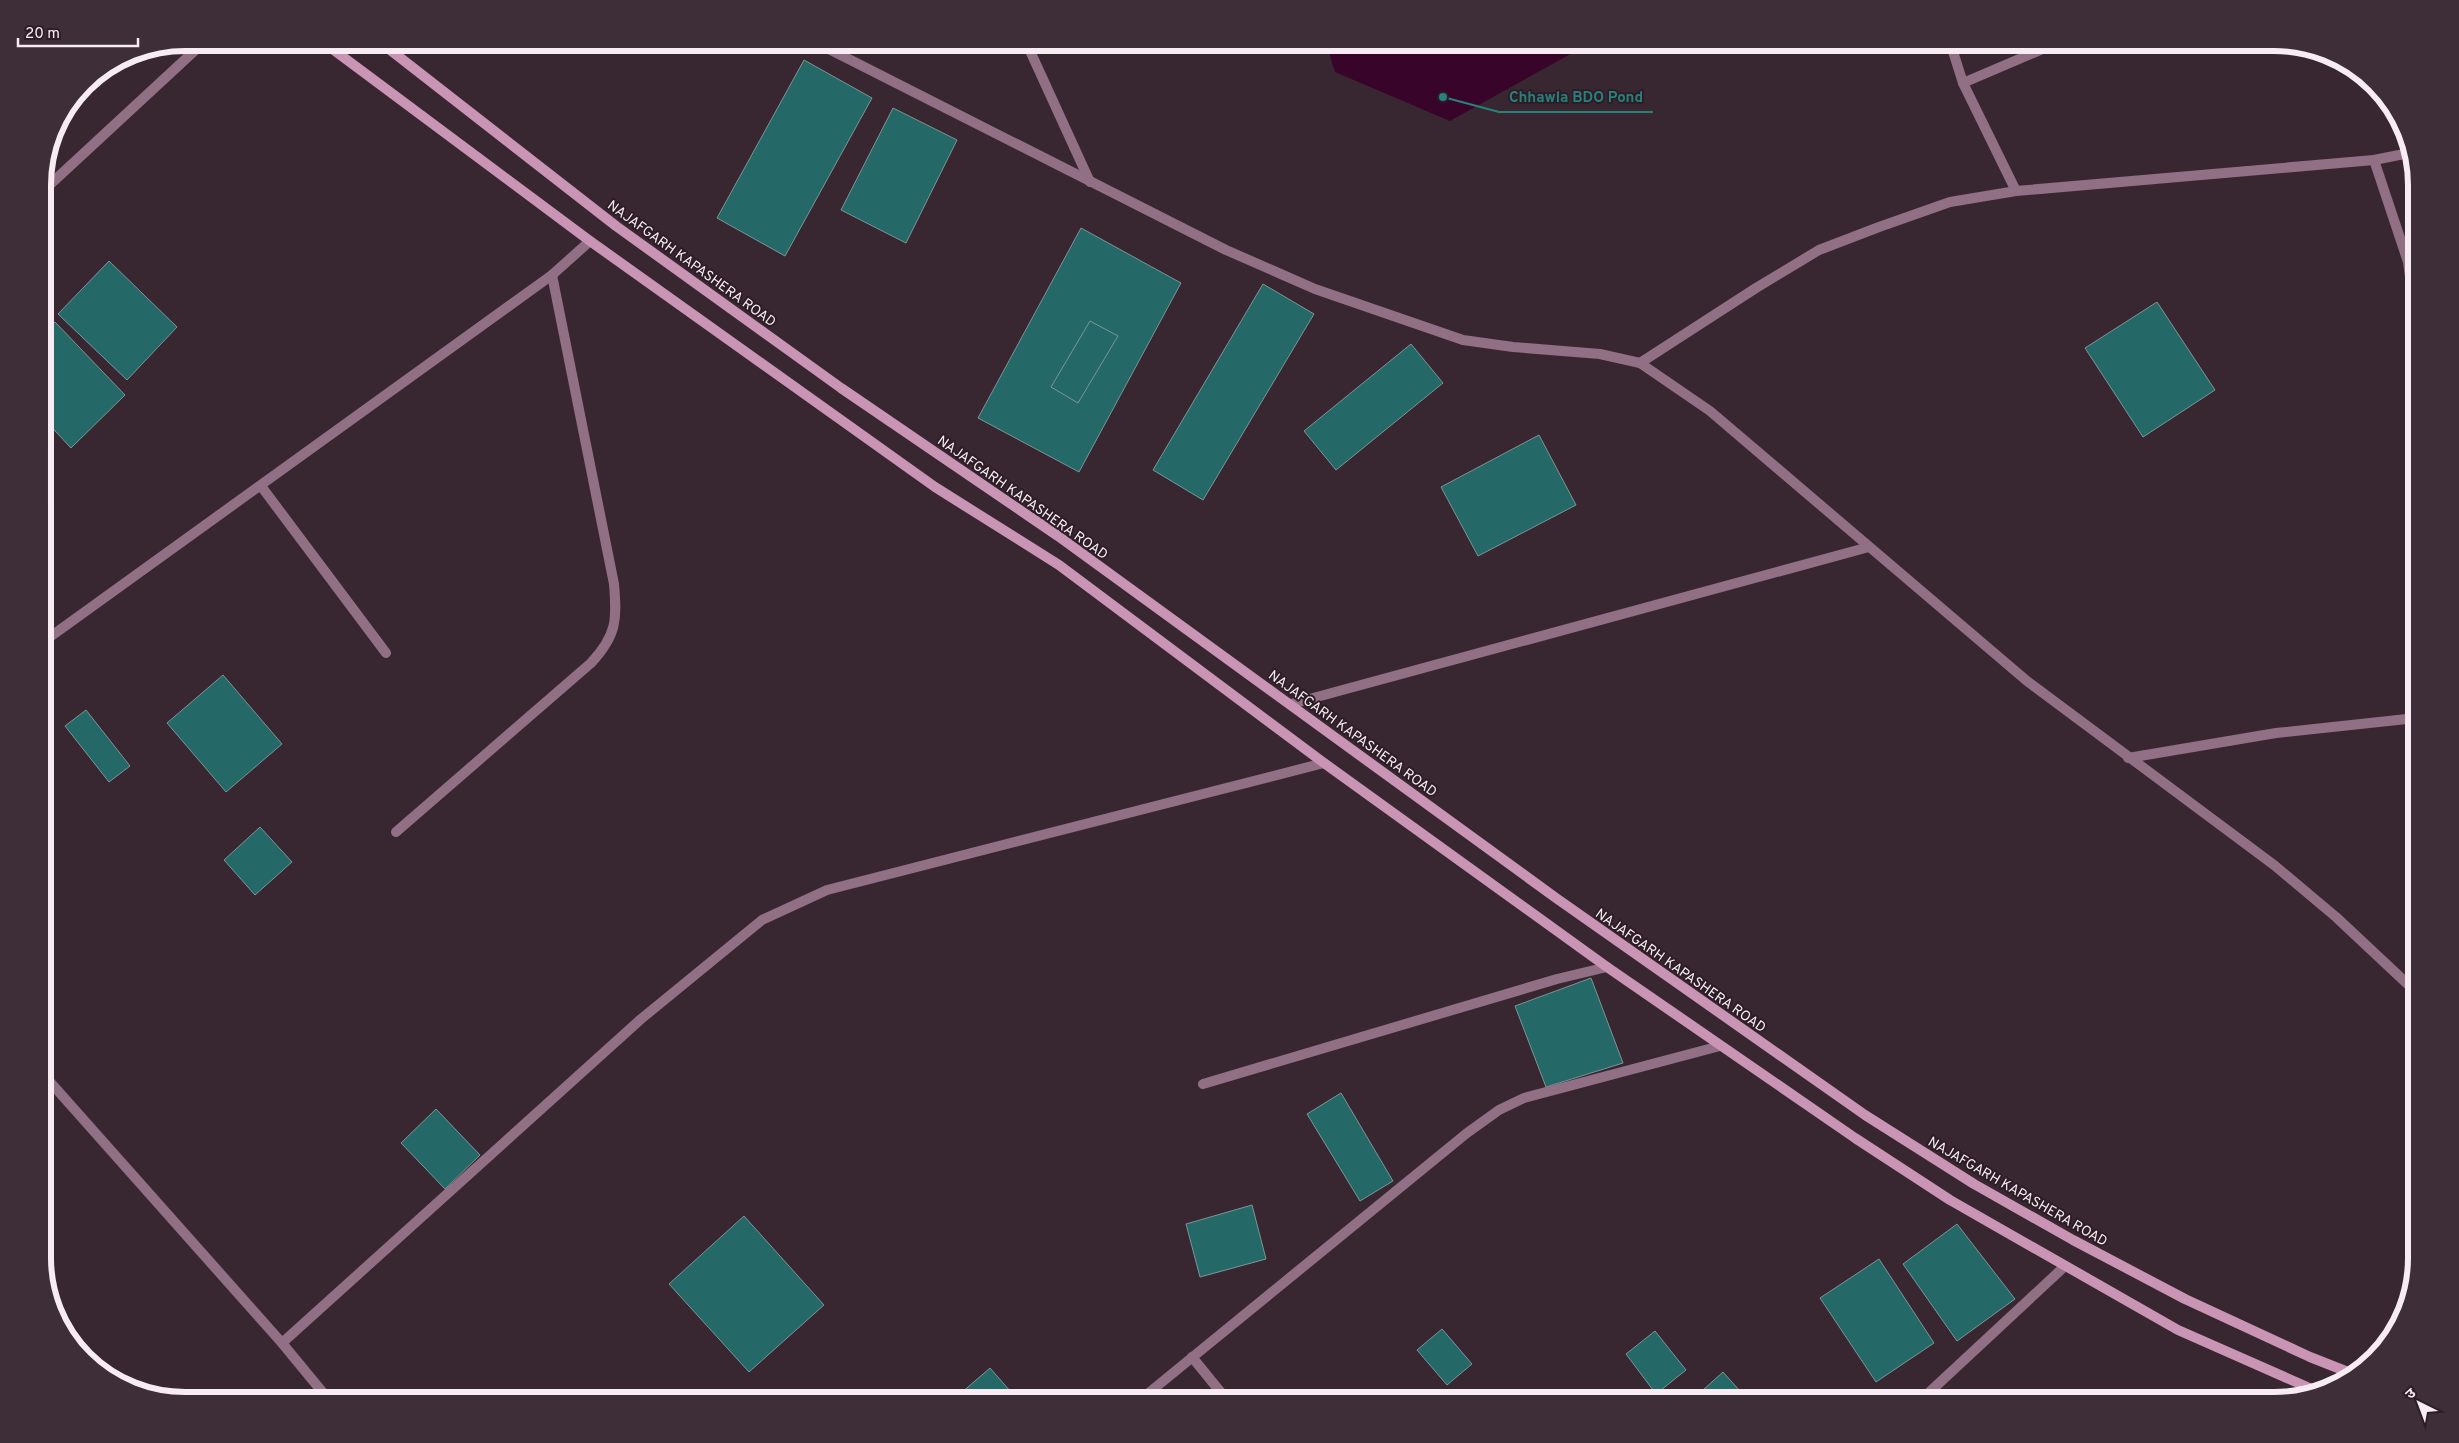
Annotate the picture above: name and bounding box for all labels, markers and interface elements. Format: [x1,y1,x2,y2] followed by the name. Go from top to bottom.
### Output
[18,15,138,47] scale bar
[25,25,60,44] text: 20 m
[1499,82,1653,112] callout: Chhawla BDO Pond
[1509,89,1643,108] text: Chhawla BDO Pond
[603,197,779,331] street label: NAJAFGARH KAPASHERA ROAD
[934,433,1111,564] street label: NAJAFGARH KAPASHERA ROAD
[1264,667,1440,801] street label: NAJAFGARH KAPASHERA ROAD
[1592,906,1769,1037] street label: NAJAFGARH KAPASHERA ROAD
[1925,1134,2110,1251] street label: NAJAFGARH KAPASHERA ROAD
[2394,1378,2444,1428] north arrow
[2403,1385,2421,1404] text: उ

